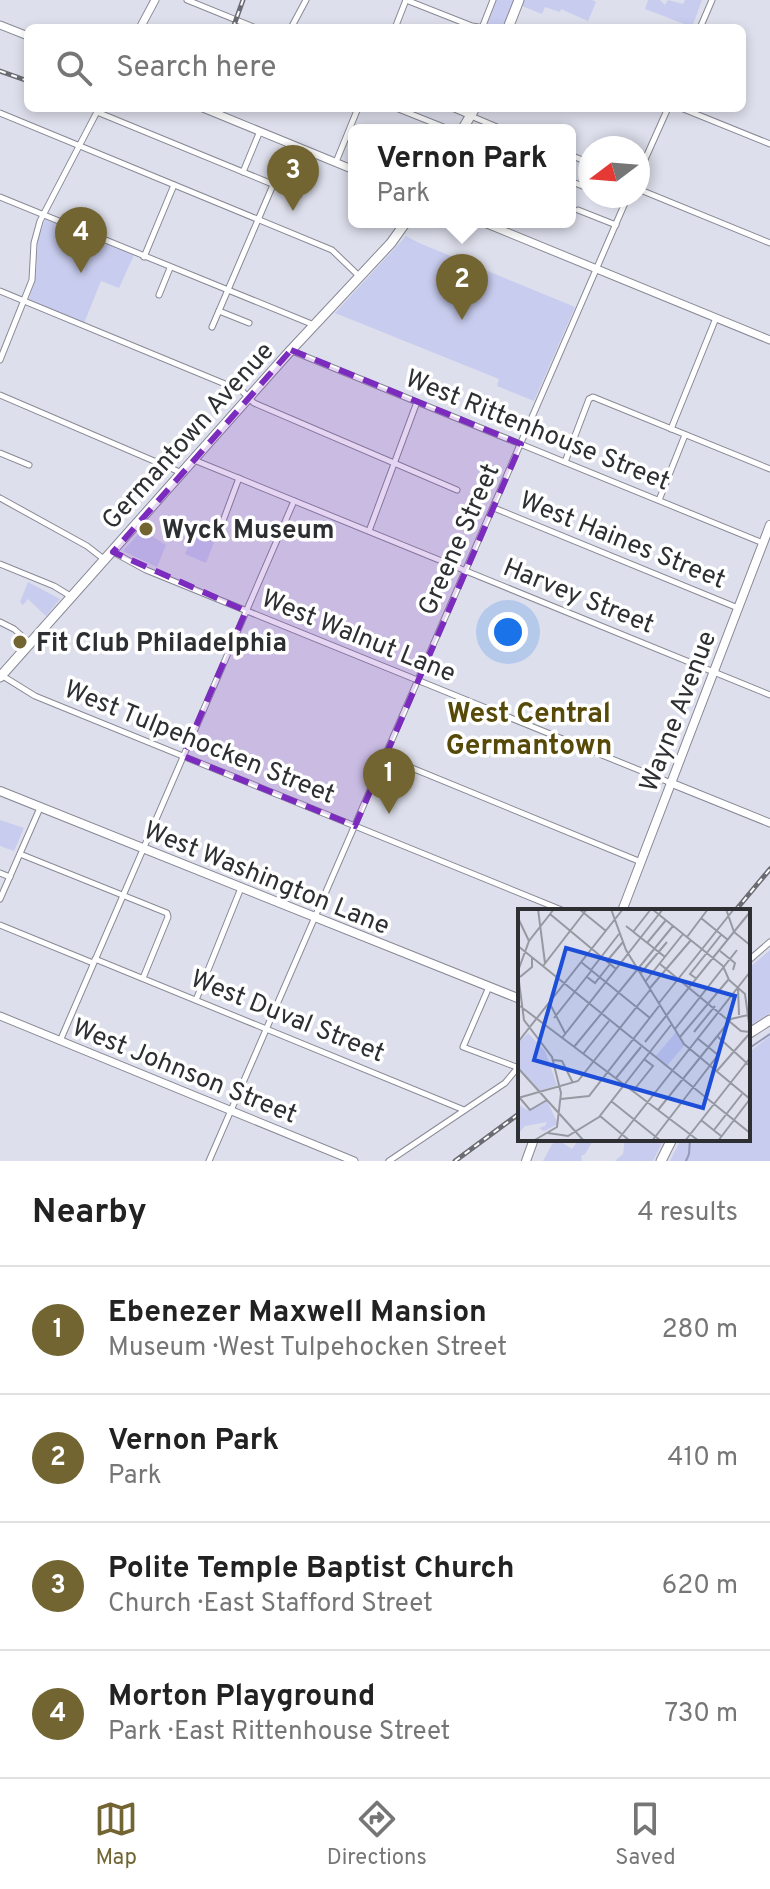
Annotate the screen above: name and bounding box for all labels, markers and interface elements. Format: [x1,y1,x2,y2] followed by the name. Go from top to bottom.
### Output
[24,24,746,112] search box
[52,46,96,90] icon: search
[116,50,276,87] text: Search here
[348,124,576,228] popup
[578,136,650,208] north arrow
[377,141,547,178] text: Vernon Park
[267,145,319,211] pin: 3
[377,178,430,211] text: Park
[55,207,107,273] pin: 4
[436,254,488,320] pin: 2
[96,336,282,537] street label: Germantown Avenue
[400,363,674,500] street label: West Rittenhouse Street
[412,459,508,621] street label: Greene Street
[514,485,730,598] street label: West Haines Street
[162,515,335,548] place label: Wyck Museum
[137,520,155,538] marker: Wyck Museum
[498,552,658,643] street label: Harvey Street
[256,583,460,691] street label: West Walnut Lane
[488,612,528,652] your location
[633,627,725,797] street label: Wayne Avenue
[36,628,287,661] place label: Fit Club Philadelphia
[11,633,29,651] marker: Fit Club Philadelphia
[59,674,339,813] street label: West Tulpehocken Street
[446,697,612,765] district label: West Central Germantown
[363,748,415,814] pin: 1
[138,815,394,944] street label: West Washington Lane
[518,909,750,1141] inset map
[185,963,389,1071] street label: West Duval Street
[67,1012,301,1133] street label: West Johnson Street
[32,1192,147,1235] text: Nearby
[637,1197,738,1230] text: 4 results
[108,1295,487,1332] text: Ebenezer Maxwell Mansion
[53,1314,63,1347] text: 1
[662,1314,738,1347] text: 280 m
[108,1332,507,1365] text: Museum · West Tulpehocken Street
[108,1423,279,1460] text: Vernon Park
[50,1442,66,1475] text: 2
[667,1442,738,1475] text: 410 m
[108,1460,162,1493] text: Park
[108,1551,514,1588] text: Polite Temple Baptist Church
[50,1570,66,1603] text: 3
[662,1570,738,1603] text: 620 m
[108,1588,433,1621] text: Church · East Stafford Street
[108,1679,375,1716] text: Morton Playground
[50,1698,66,1731] text: 4
[665,1698,738,1731] text: 730 m
[108,1716,450,1749] text: Park · East Rittenhouse Street
[94,1797,138,1872] tab: Map
[327,1797,427,1872] tab: Directions
[615,1797,676,1872] tab: Saved

